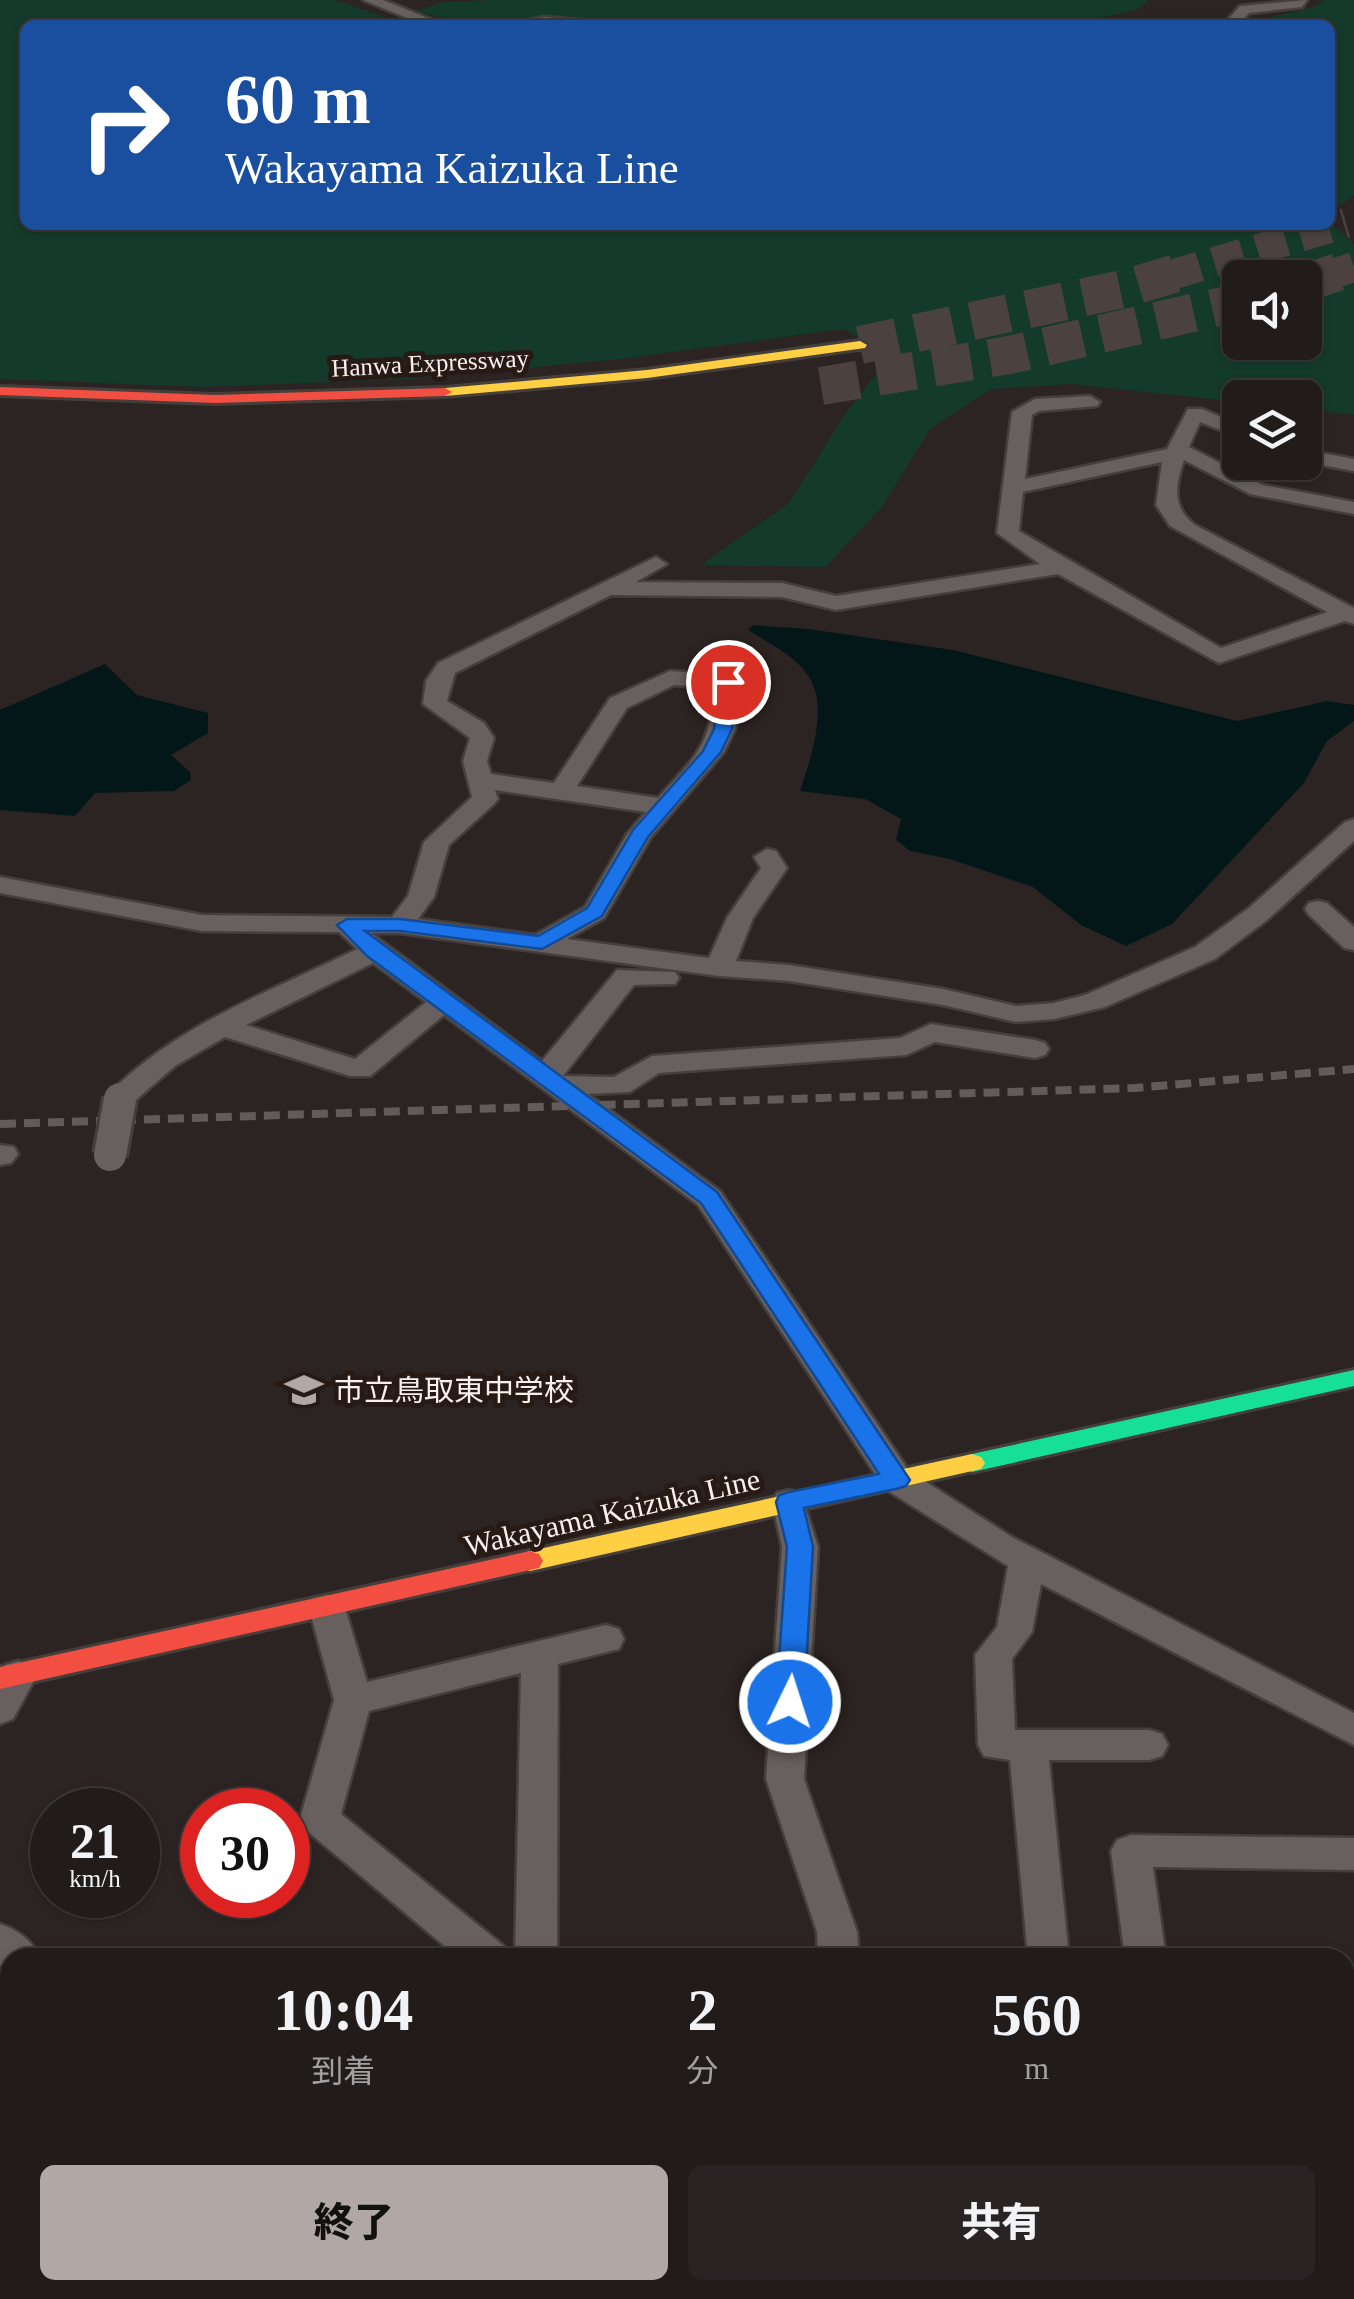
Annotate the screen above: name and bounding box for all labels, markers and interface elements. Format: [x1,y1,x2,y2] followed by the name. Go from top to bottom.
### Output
[60,60,190,190] icon: right
[225,61,371,138] text: 60 m
[225,143,679,193] text: Wakayama Kaizuka Line
[1222,260,1322,480] map controls
[1222,260,1322,360] button: sound
[330,344,530,382] street label: Hanwa Expressway
[1222,380,1322,480] button: layers
[686,640,771,725] pin
[701,655,756,710] icon: arrive
[283,1369,325,1411] school or university icon: 市立鳥取東中学校
[334,1374,574,1407] place label: 市立鳥取東中学校
[461,1462,763,1562] street label: Wakayama Kaizuka Line
[738,1650,842,1754] position arrow
[180,1788,310,1918] speed limit sign: 30
[70,1813,120,1869] text: 21
[69,1865,121,1892] text: km/h
[273,1977,413,2043] text: 10:04
[687,1977,717,2043] text: 2
[992,1982,1082,2048] text: 560
[1024,2050,1049,2086] text: m
[311,2053,375,2089] text: 到着
[686,2053,719,2089] text: 分
[40,2165,668,2280] button: 終了
[688,2165,1315,2280] button: 共有

